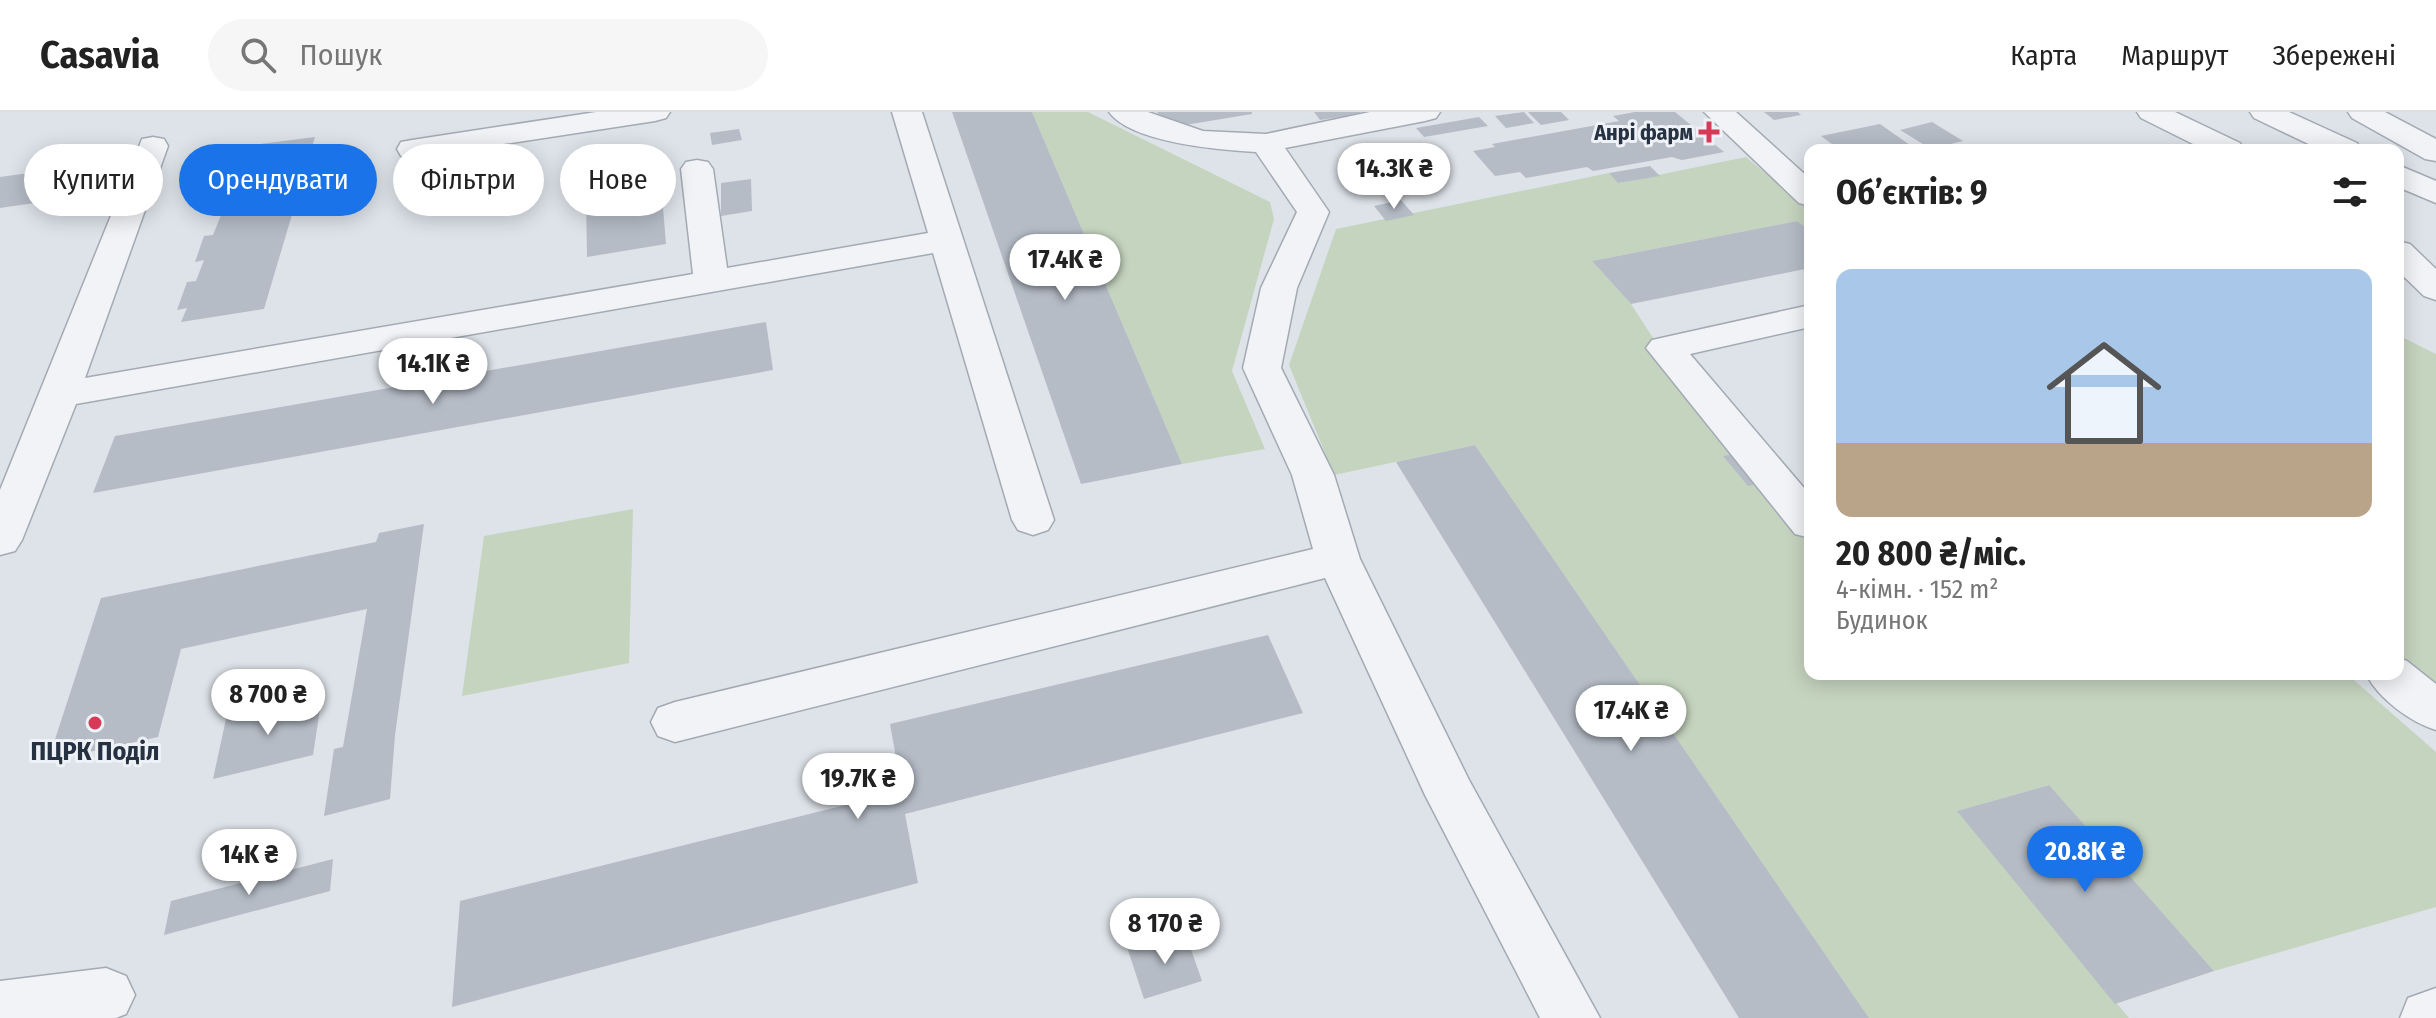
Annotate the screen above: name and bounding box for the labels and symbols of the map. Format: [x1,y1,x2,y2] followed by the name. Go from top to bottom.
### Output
[1593,119,1693,146] place label: Анрі фарм
[1700,123,1718,141] marker: Анрі фарм
[1320,143,1468,211] pin: 14.3K ₴
[991,234,1139,302] pin: 17.4K ₴
[359,338,507,406] pin: 14.1K ₴
[194,669,342,737] pin: 8 700 ₴
[1557,685,1705,753] pin: 17.4K ₴
[86,714,104,732] marker: ПЦРК Поділ
[31,736,159,767] place label: ПЦРК Поділ
[784,753,932,821] pin: 19.7K ₴
[2011,826,2159,894] pin: 20.8K ₴
[193,829,305,897] pin: 14K ₴
[1091,898,1239,966] pin: 8 170 ₴

